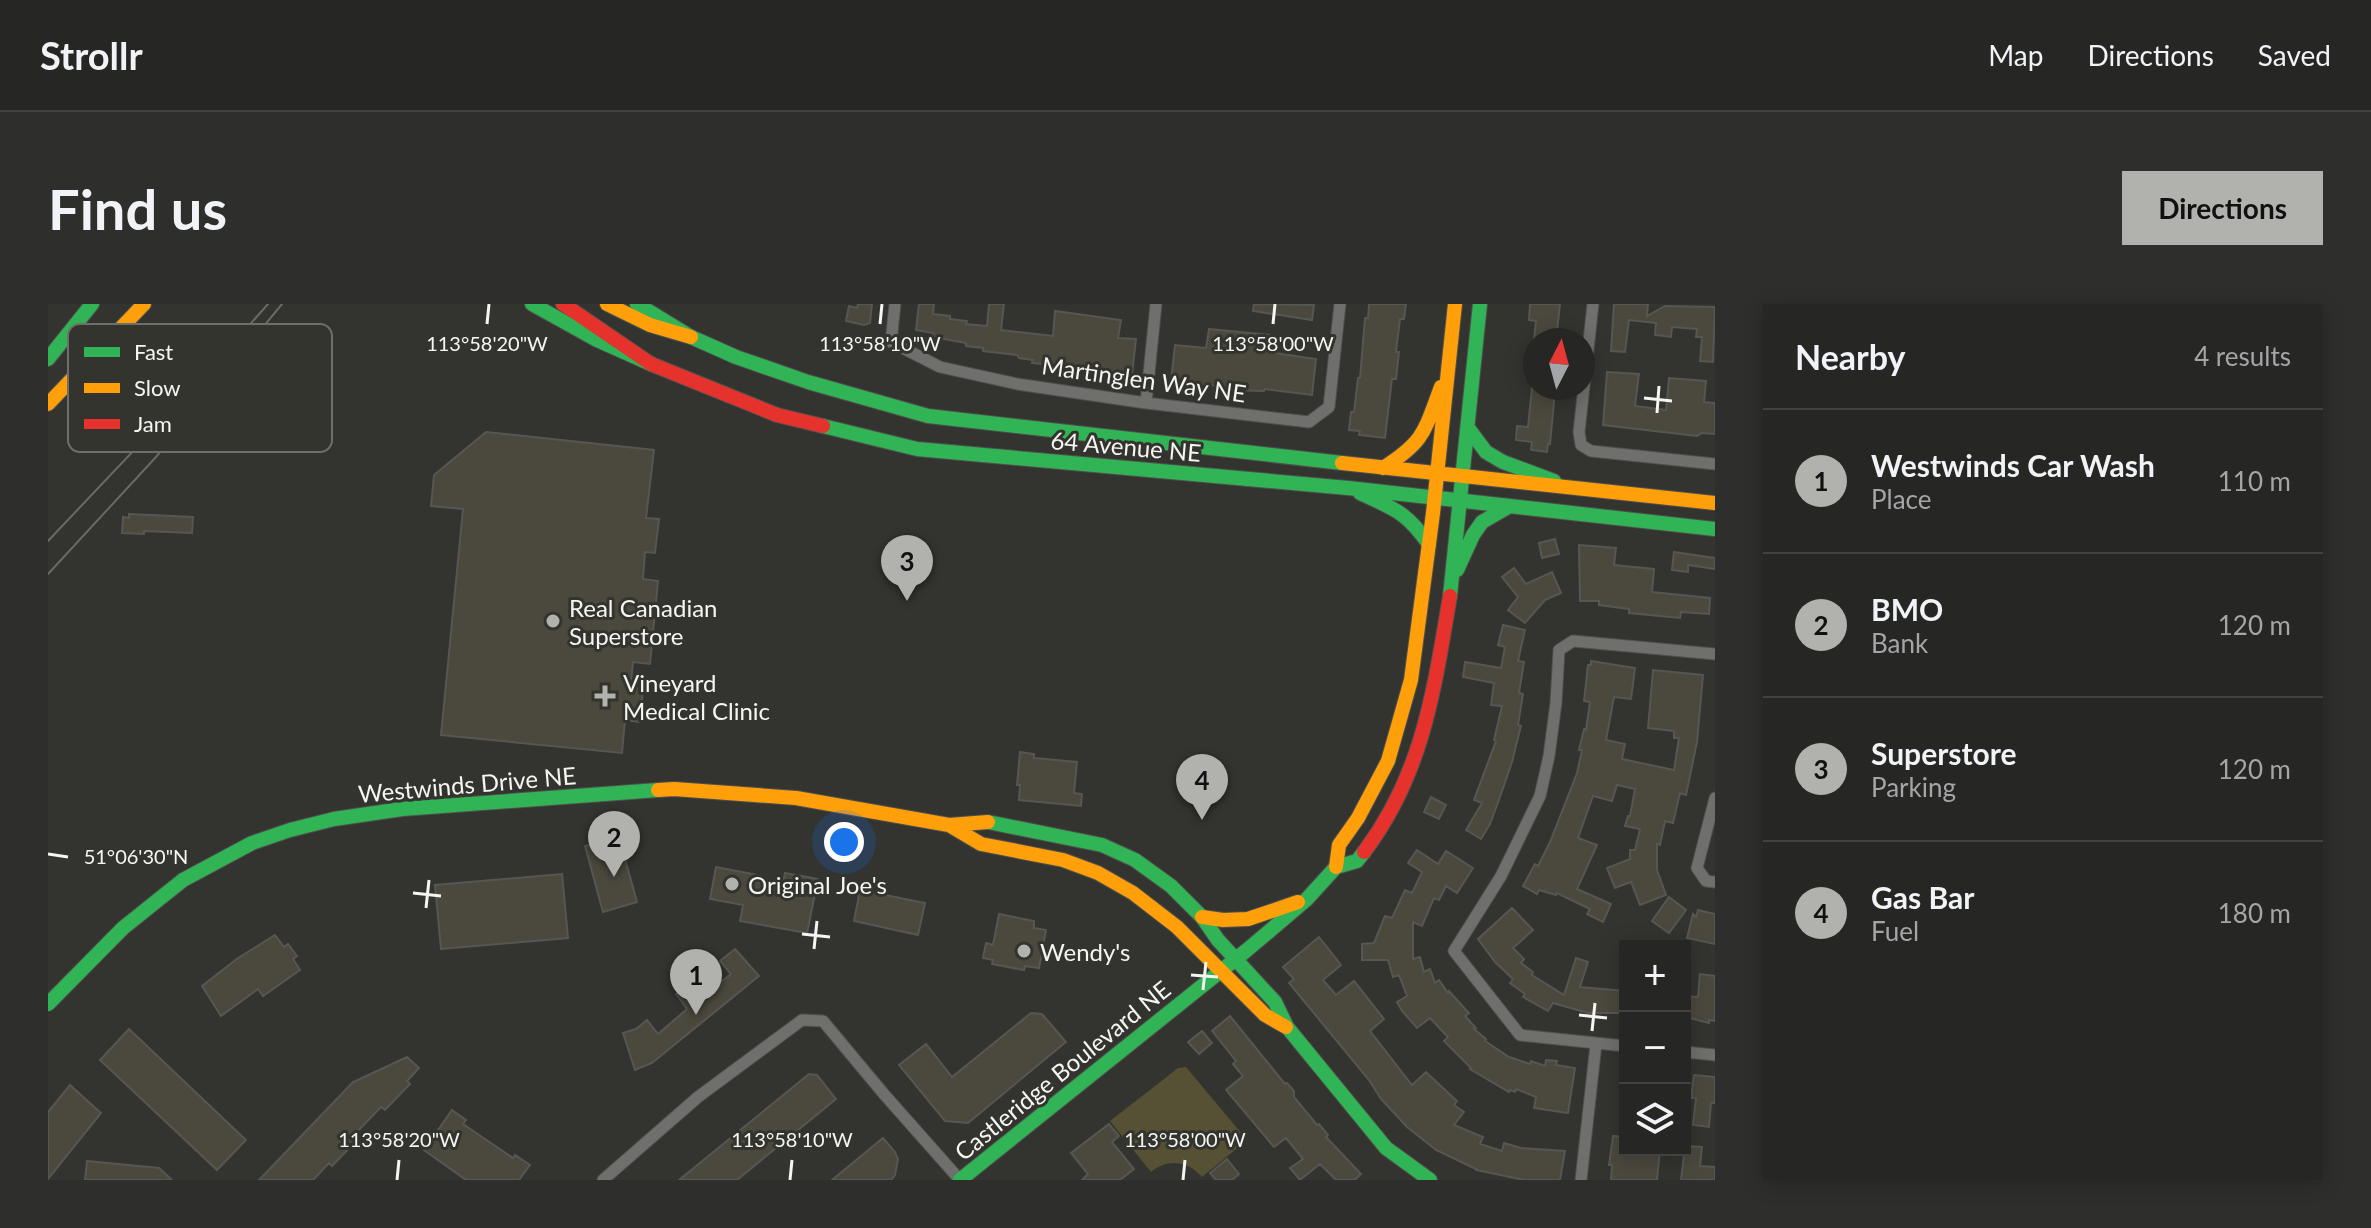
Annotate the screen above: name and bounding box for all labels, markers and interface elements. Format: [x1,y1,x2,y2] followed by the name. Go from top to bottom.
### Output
[40,32,143,78] text: Strollr
[1988,38,2043,72] text: Map
[2087,38,2214,72] text: Directions
[2258,38,2331,72] text: Saved
[2122,171,2323,245] button: Directions
[48,175,227,242] text: Find us
[68,324,332,452] legend
[1523,328,1595,400] north arrow
[426,331,548,355] text: 113°58'20"W
[819,331,941,355] text: 113°58'10"W
[1212,331,1334,355] text: 113°58'00"W
[1795,336,1906,377] text: Nearby
[134,338,173,365] text: Fast
[2194,340,2291,372] text: 4 results
[1040,350,1248,408] street label: Martinglen Way NE
[134,374,181,401] text: Slow
[134,410,172,437] text: Jam
[1050,425,1202,467] street label: 64 Avenue NE
[1871,447,2155,483] text: Westwinds Car Wash
[1813,465,1829,497] text: 1
[2218,465,2291,497] text: 110 m
[1871,483,1932,515] text: Place
[881,535,933,601] pin: 3
[1871,591,1943,627] text: BMO
[569,593,717,650] place label: Real Canadian Superstore
[1813,609,1829,641] text: 2
[2218,609,2291,641] text: 120 m
[544,612,562,630] marker: Real Canadian Superstore
[1871,627,1928,659] text: Bank
[623,668,770,725] place label: Vineyard Medical Clinic
[594,685,616,707] marker: Vineyard Medical Clinic
[1871,735,2017,771] text: Superstore
[1813,753,1829,785] text: 3
[2218,753,2291,785] text: 120 m
[1176,754,1228,820] pin: 4
[357,760,577,808] street label: Westwinds Drive NE
[1871,771,1956,803] text: Parking
[588,811,640,877] pin: 2
[824,822,864,862] your location
[84,844,188,868] text: 51°06'30"N
[748,870,887,899] place label: Original Joe's
[723,875,741,893] marker: Original Joe's
[1871,879,1974,915] text: Gas Bar
[1813,897,1829,929] text: 4
[2218,897,2291,929] text: 180 m
[1871,915,1919,947] text: Fuel
[1040,937,1130,966] place label: Wendy's
[1619,940,1691,1156] map controls
[1619,940,1691,1012] button: +
[1015,942,1033,960] marker: Wendy's
[670,949,722,1015] pin: 1
[948,974,1176,1166] street label: Castleridge Boulevard NE
[1619,1012,1691,1084] button: −
[1619,1084,1691,1156] button: layers
[338,1127,460,1151] text: 113°58'20"W
[731,1127,853,1151] text: 113°58'10"W
[1124,1127,1246,1151] text: 113°58'00"W

